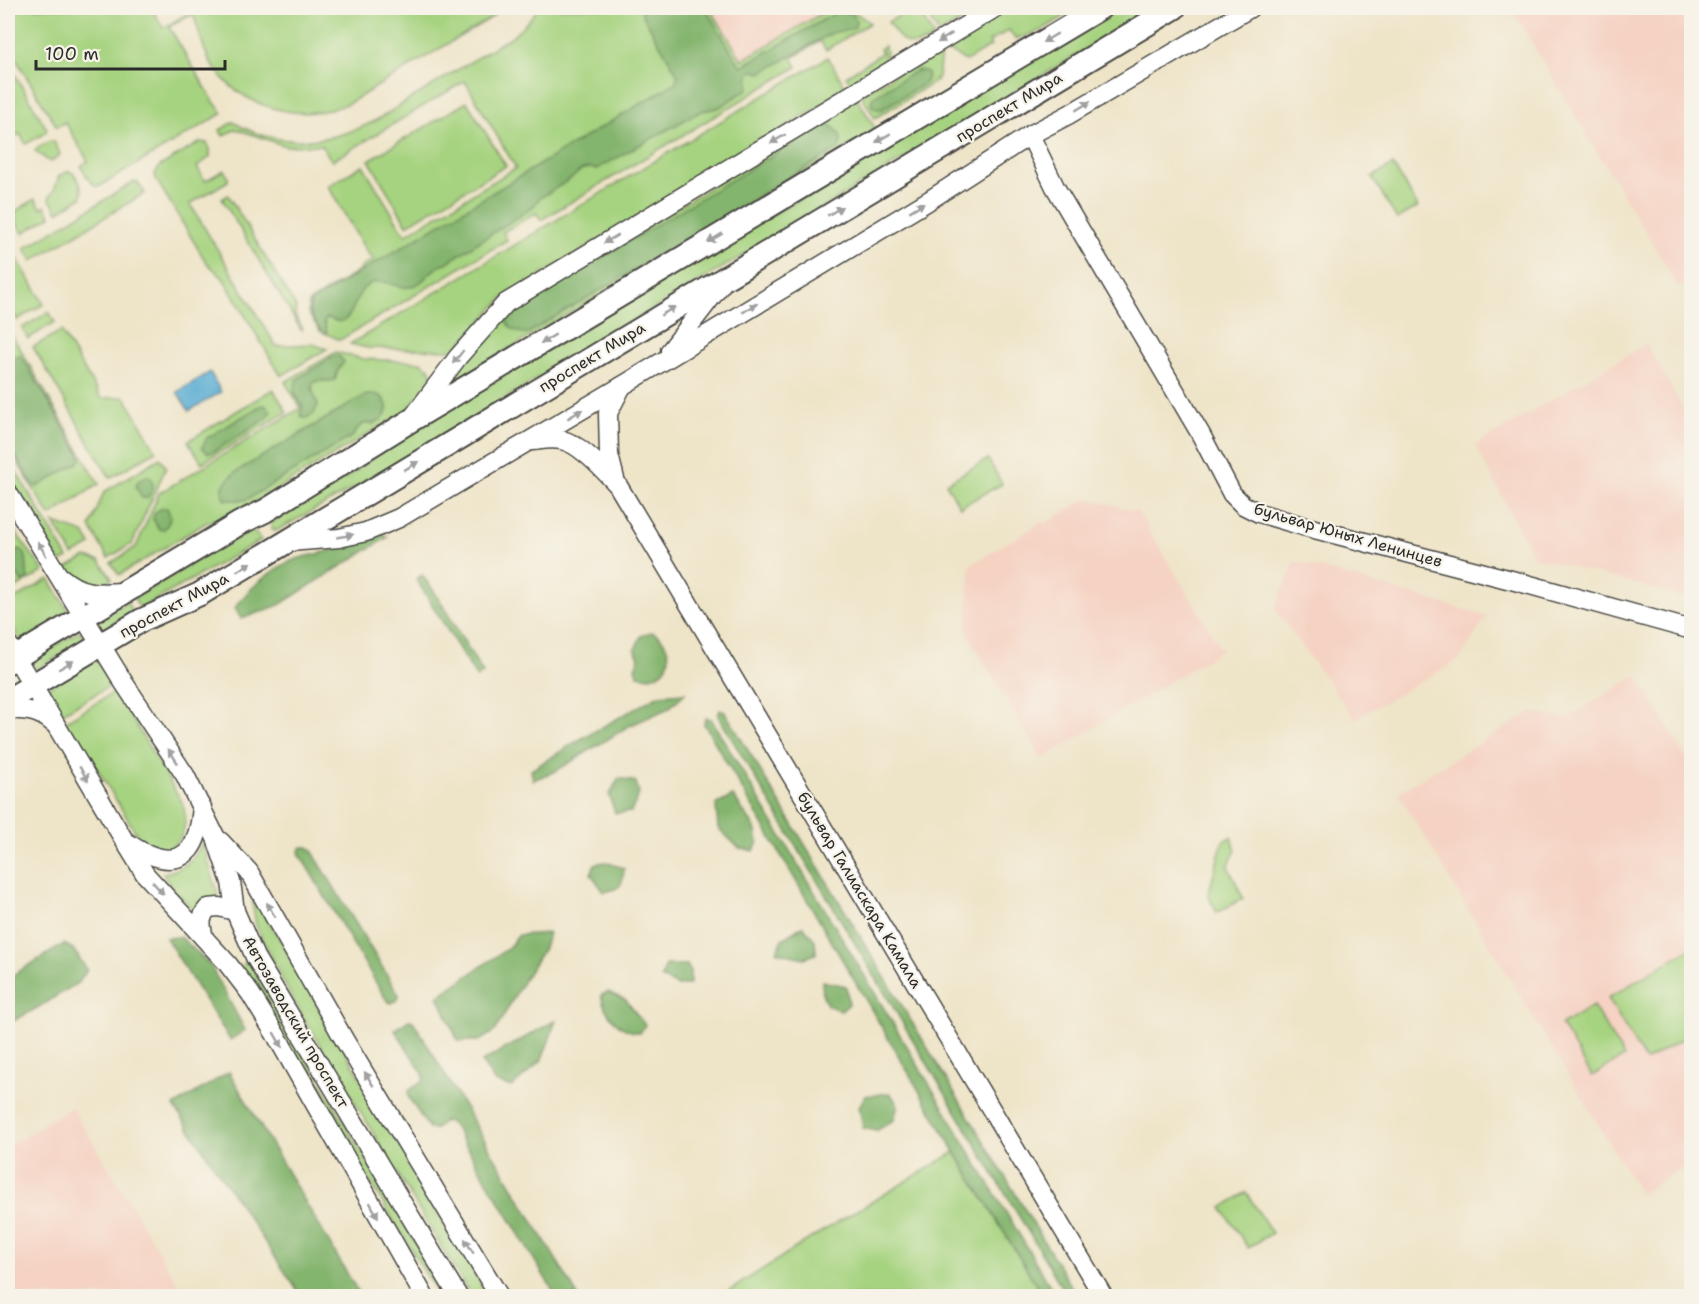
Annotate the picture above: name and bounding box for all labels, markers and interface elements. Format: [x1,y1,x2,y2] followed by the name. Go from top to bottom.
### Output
[1042,32,1058,43] one-way arrow
[36,33,225,71] scale bar
[937,33,953,44] one-way arrow
[45,42,99,66] text: 100 m
[952,67,1066,147] street label: проспект Мира
[1075,101,1091,112] one-way arrow
[770,133,786,144] one-way arrow
[875,133,891,144] one-way arrow
[909,202,925,213] one-way arrow
[827,206,843,217] one-way arrow
[707,233,723,244] one-way arrow
[603,234,619,245] one-way arrow
[742,302,758,313] one-way arrow
[660,306,676,317] one-way arrow
[535,317,649,397] street label: проспект Мира
[540,333,556,344] one-way arrow
[452,349,465,365] one-way arrow
[566,410,583,420] one-way arrow
[403,461,419,472] one-way arrow
[1251,498,1445,572] street label: бульвар Юных Ленинцев
[336,531,355,540] one-way arrow
[36,541,47,557] one-way arrow
[236,562,253,572] one-way arrow
[116,567,232,643] street label: проспект Мира
[58,659,74,670] one-way arrow
[167,749,179,765] one-way arrow
[79,766,89,783] one-way arrow
[793,788,927,992] street label: бульвар Галиаскара Камала
[151,880,165,895] one-way arrow
[266,901,276,918] one-way arrow
[238,932,354,1113] street label: Автозаводский проспект
[273,1032,283,1049] one-way arrow
[363,1071,374,1087] one-way arrow
[369,1202,379,1219] one-way arrow
[464,1238,475,1254] one-way arrow

